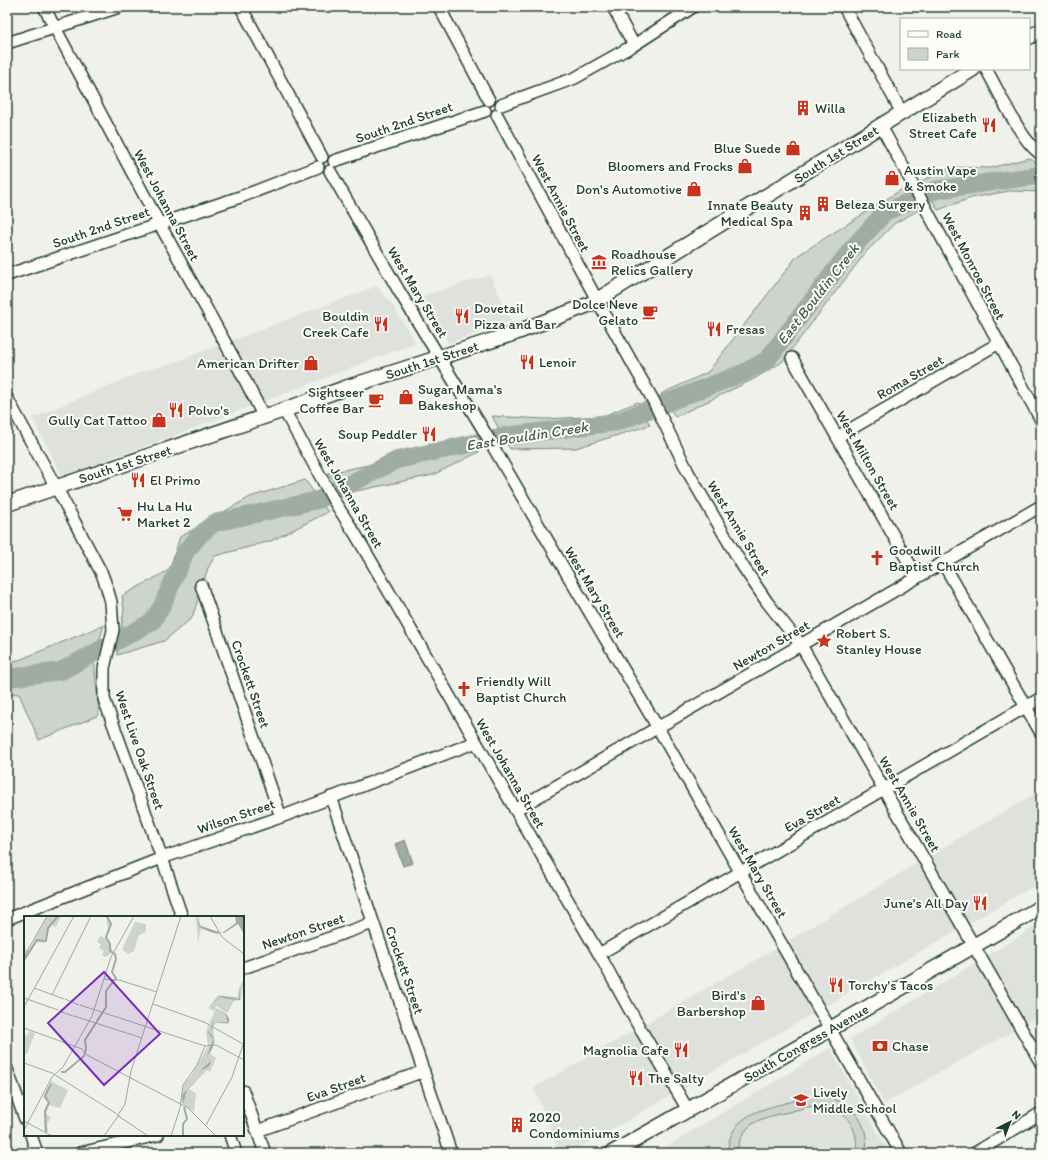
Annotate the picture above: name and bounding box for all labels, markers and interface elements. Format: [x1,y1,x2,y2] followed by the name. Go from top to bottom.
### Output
[900,18,1030,70] legend
[936,27,962,41] text: Road
[936,47,960,61] text: Park
[353,98,455,147] street label: South 2nd Street
[794,99,812,117] building icon: Willa
[815,100,845,117] place label: Willa
[909,109,977,142] place label: Elizabeth Street Cafe
[980,116,998,134] restaurant icon: Elizabeth Street Cafe
[791,122,882,187] street label: South 1st Street
[784,139,802,157] shop icon: Blue Suede
[714,140,781,157] place label: Blue Suede
[130,146,203,264] street label: West Johanna Street
[528,151,593,255] street label: West Annie Street
[736,157,754,175] shop icon: Bloomers and Frocks
[608,158,733,175] place label: Bloomers and Frocks
[904,162,977,195] place label: Austin Vape & Smoke
[883,169,901,187] shop icon: Austin Vape & Smoke
[685,180,703,198] shop icon: Don's Automotive
[576,181,682,198] place label: Don's Automotive
[814,195,832,213] building icon: Beleza Surgery
[835,196,925,213] place label: Beleza Surgery
[707,197,794,230] place label: Innate Beauty Medical Spa
[50,203,152,252] street label: South 2nd Street
[796,204,814,222] building icon: Innate Beauty Medical Spa
[938,210,1009,323] street label: West Monroe Street
[773,239,864,348] water label: East Bouldin Creek
[384,244,452,341] street label: West Mary Street
[611,246,694,279] place label: Roadhouse Relics Gallery
[590,253,608,271] museum icon: Roadhouse Relics Gallery
[572,296,638,329] place label: Dolce Neve Gelato
[474,300,557,333] place label: Dovetail Pizza and Bar
[641,303,659,321] cafe icon: Dolce Neve Gelato
[453,307,471,325] restaurant icon: Dovetail Pizza and Bar
[303,308,369,341] place label: Bouldin Creek Cafe
[372,315,390,333] restaurant icon: Bouldin Creek Cafe
[705,320,723,338] restaurant icon: Fresas
[726,321,765,338] place label: Fresas
[384,337,481,384] street label: South 1st Street
[874,351,947,403] street label: Roma Street
[518,353,536,371] restaurant icon: Lenoir
[302,354,320,372] shop icon: American Drifter
[539,354,577,371] place label: Lenoir
[197,355,299,372] place label: American Drifter
[418,381,503,414] place label: Sugar Mama's Bakeshop
[299,384,365,417] place label: Sightseer Coffee Bar
[397,388,415,406] shop icon: Sugar Mama's Bakeshop
[367,391,385,409] cafe icon: Sightseer Coffee Bar
[167,401,185,419] restaurant icon: Polvo's
[188,402,229,419] place label: Polvo's
[832,408,903,513] street label: West Milton Street
[150,411,168,429] shop icon: Gully Cat Tattoo
[48,412,147,429] place label: Gully Cat Tattoo
[465,417,590,454] water label: East Bouldin Creek
[420,425,438,443] restaurant icon: Soup Peddler
[338,426,418,443] place label: Soup Peddler
[310,435,387,551] street label: West Johanna Street
[77,441,174,488] street label: South 1st Street
[129,471,147,489] restaurant icon: El Primo
[150,472,201,489] place label: El Primo
[703,477,774,579] street label: West Annie Street
[137,498,192,531] place label: Hu La Hu Market 2
[116,505,134,523] supermarket icon: Hu La Hu Market 2
[889,542,980,575] place label: Goodwill Baptist Church
[561,544,629,641] street label: West Mary Street
[868,549,886,567] church icon: Goodwill Baptist Church
[730,617,813,674] street label: Newton Street
[836,625,922,658] place label: Robert S. Stanley House
[815,632,833,650] place icon: Robert S. Stanley House
[228,638,274,730] street label: Crockett Street
[476,673,567,706] place label: Friendly Will Baptist Church
[455,680,473,698] church icon: Friendly Will Baptist Church
[111,688,168,812] street label: West Live Oak Street
[472,715,549,831] street label: West Johanna Street
[875,753,944,855] street label: West Annie Street
[781,791,843,836] street label: Eva Street
[195,795,277,838] street label: Wilson Street
[724,823,791,921] street label: West Mary Street
[971,894,989,912] restaurant icon: June's All Day
[884,895,968,912] place label: June's All Day
[260,909,347,954] street label: Newton Street
[24,916,244,1136] inset map
[382,924,428,1016] street label: Crockett Street
[827,976,845,994] restaurant icon: Torchy's Tacos
[848,977,933,994] place label: Torchy's Tacos
[677,987,746,1020] place label: Bird's Barbershop
[749,994,767,1012] shop icon: Bird's Barbershop
[741,1001,872,1086] street label: South Congress Avenue
[871,1037,889,1055] bank icon: Chase
[892,1038,929,1055] place label: Chase
[672,1041,690,1059] restaurant icon: Magnolia Cafe
[583,1042,669,1059] place label: Magnolia Cafe
[304,1069,368,1106] street label: Eva Street
[627,1069,645,1087] restaurant icon: The Salty
[648,1070,704,1087] place label: The Salty
[813,1084,896,1117] place label: Lively Middle School
[792,1091,810,1109] school or university icon: Lively Middle School
[990,1102,1030,1142] north arrow
[1009,1108,1023,1122] text: N
[529,1109,620,1142] place label: 2020 Condominiums
[508,1116,526,1134] building icon: 2020 Condominiums

